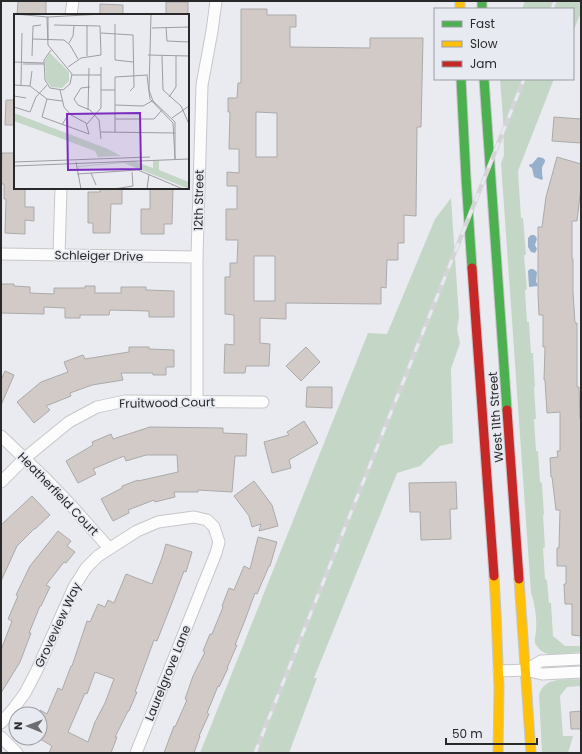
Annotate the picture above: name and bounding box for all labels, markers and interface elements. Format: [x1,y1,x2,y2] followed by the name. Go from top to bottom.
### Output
[434,8,574,80] legend
[14,14,189,189] inset map
[470,15,495,32] text: Fast
[470,35,498,52] text: Slow
[470,55,497,72] text: Jam
[189,169,208,231] street label: 12th Street
[55,246,143,265] street label: Schleiger Drive
[484,371,507,463] street label: West 11th Street
[119,393,215,412] street label: Fruitwood Court
[14,448,103,539] street label: Heatherfield Court
[30,579,85,670] street label: Groveview Way
[141,622,195,723] street label: Laurelgrove Lane
[8,706,48,746] north arrow
[446,720,537,746] scale bar
[10,722,26,730] text: N
[452,725,483,742] text: 50 m

